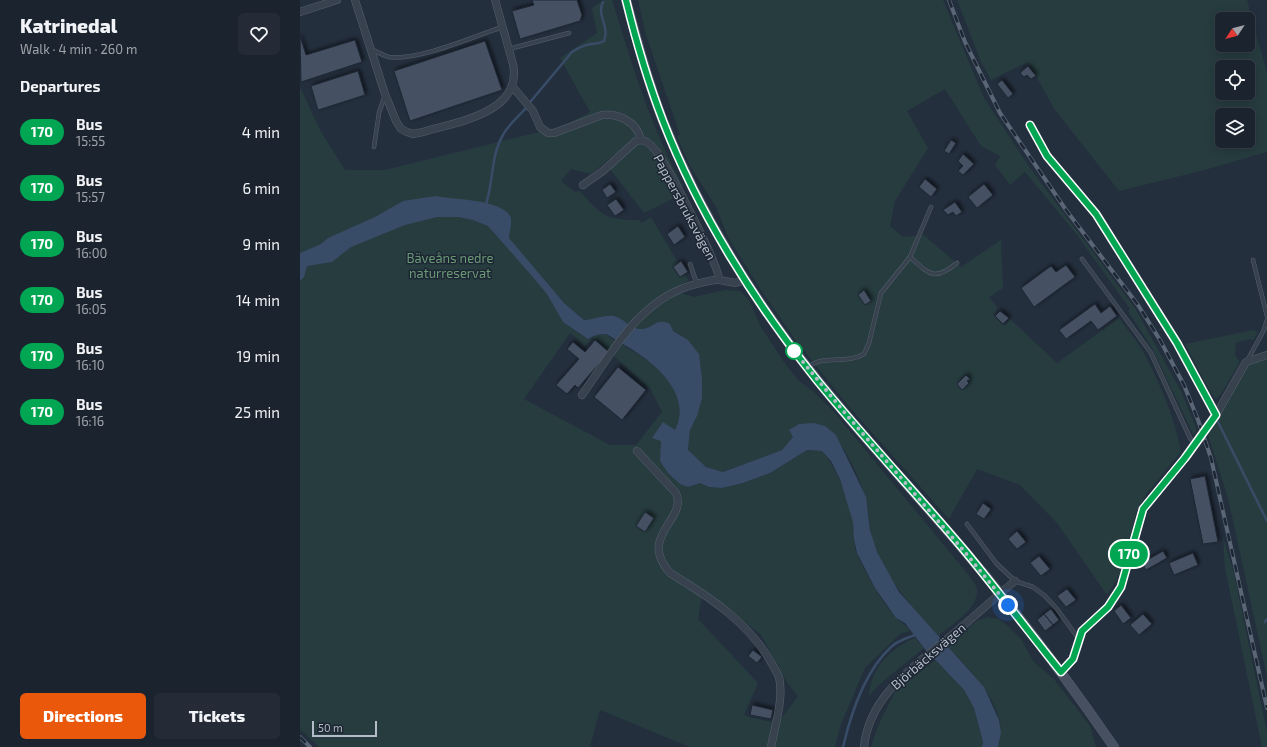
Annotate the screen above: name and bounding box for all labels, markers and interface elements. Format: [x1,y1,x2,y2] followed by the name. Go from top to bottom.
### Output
[1215,12,1255,52] north arrow
[1215,12,1255,148] map controls
[238,13,280,55] button: heart
[20,14,117,37] text: Katrinedal
[20,41,137,57] text: Walk · 4 min · 260 m
[1215,60,1255,100] button: locate
[20,77,100,95] text: Departures
[1215,108,1255,148] button: layers
[76,115,102,133] text: Bus
[31,123,53,140] text: 170
[242,123,280,141] text: 4 min
[76,133,105,149] text: 15:55
[650,151,720,263] street label: Pappersbruksvägen
[76,171,102,189] text: Bus
[31,179,53,196] text: 170
[242,179,280,197] text: 6 min
[76,189,105,205] text: 15:57
[76,227,102,245] text: Bus
[31,235,53,252] text: 170
[242,235,280,253] text: 9 min
[76,245,107,261] text: 16:00
[406,250,494,281] park label: Bäveåns nedre naturreservat
[76,283,102,301] text: Bus
[31,291,53,308] text: 170
[236,291,280,309] text: 14 min
[76,301,107,317] text: 16:05
[76,339,102,357] text: Bus
[785,342,803,360] unlabelled marker
[31,347,53,364] text: 170
[237,347,280,365] text: 19 min
[76,357,105,373] text: 16:10
[76,395,102,413] text: Bus
[31,403,53,420] text: 170
[235,403,280,421] text: 25 min
[76,413,104,429] text: 16:16
[1106,541,1152,567] line badge: 170
[1118,545,1140,562] text: 170
[998,595,1018,615] your location
[887,619,969,693] street label: Björbäcksvägen
[20,693,146,739] button: Directions
[154,693,280,739] button: Tickets
[312,719,377,738] scale bar
[318,721,343,734] text: 50 m

